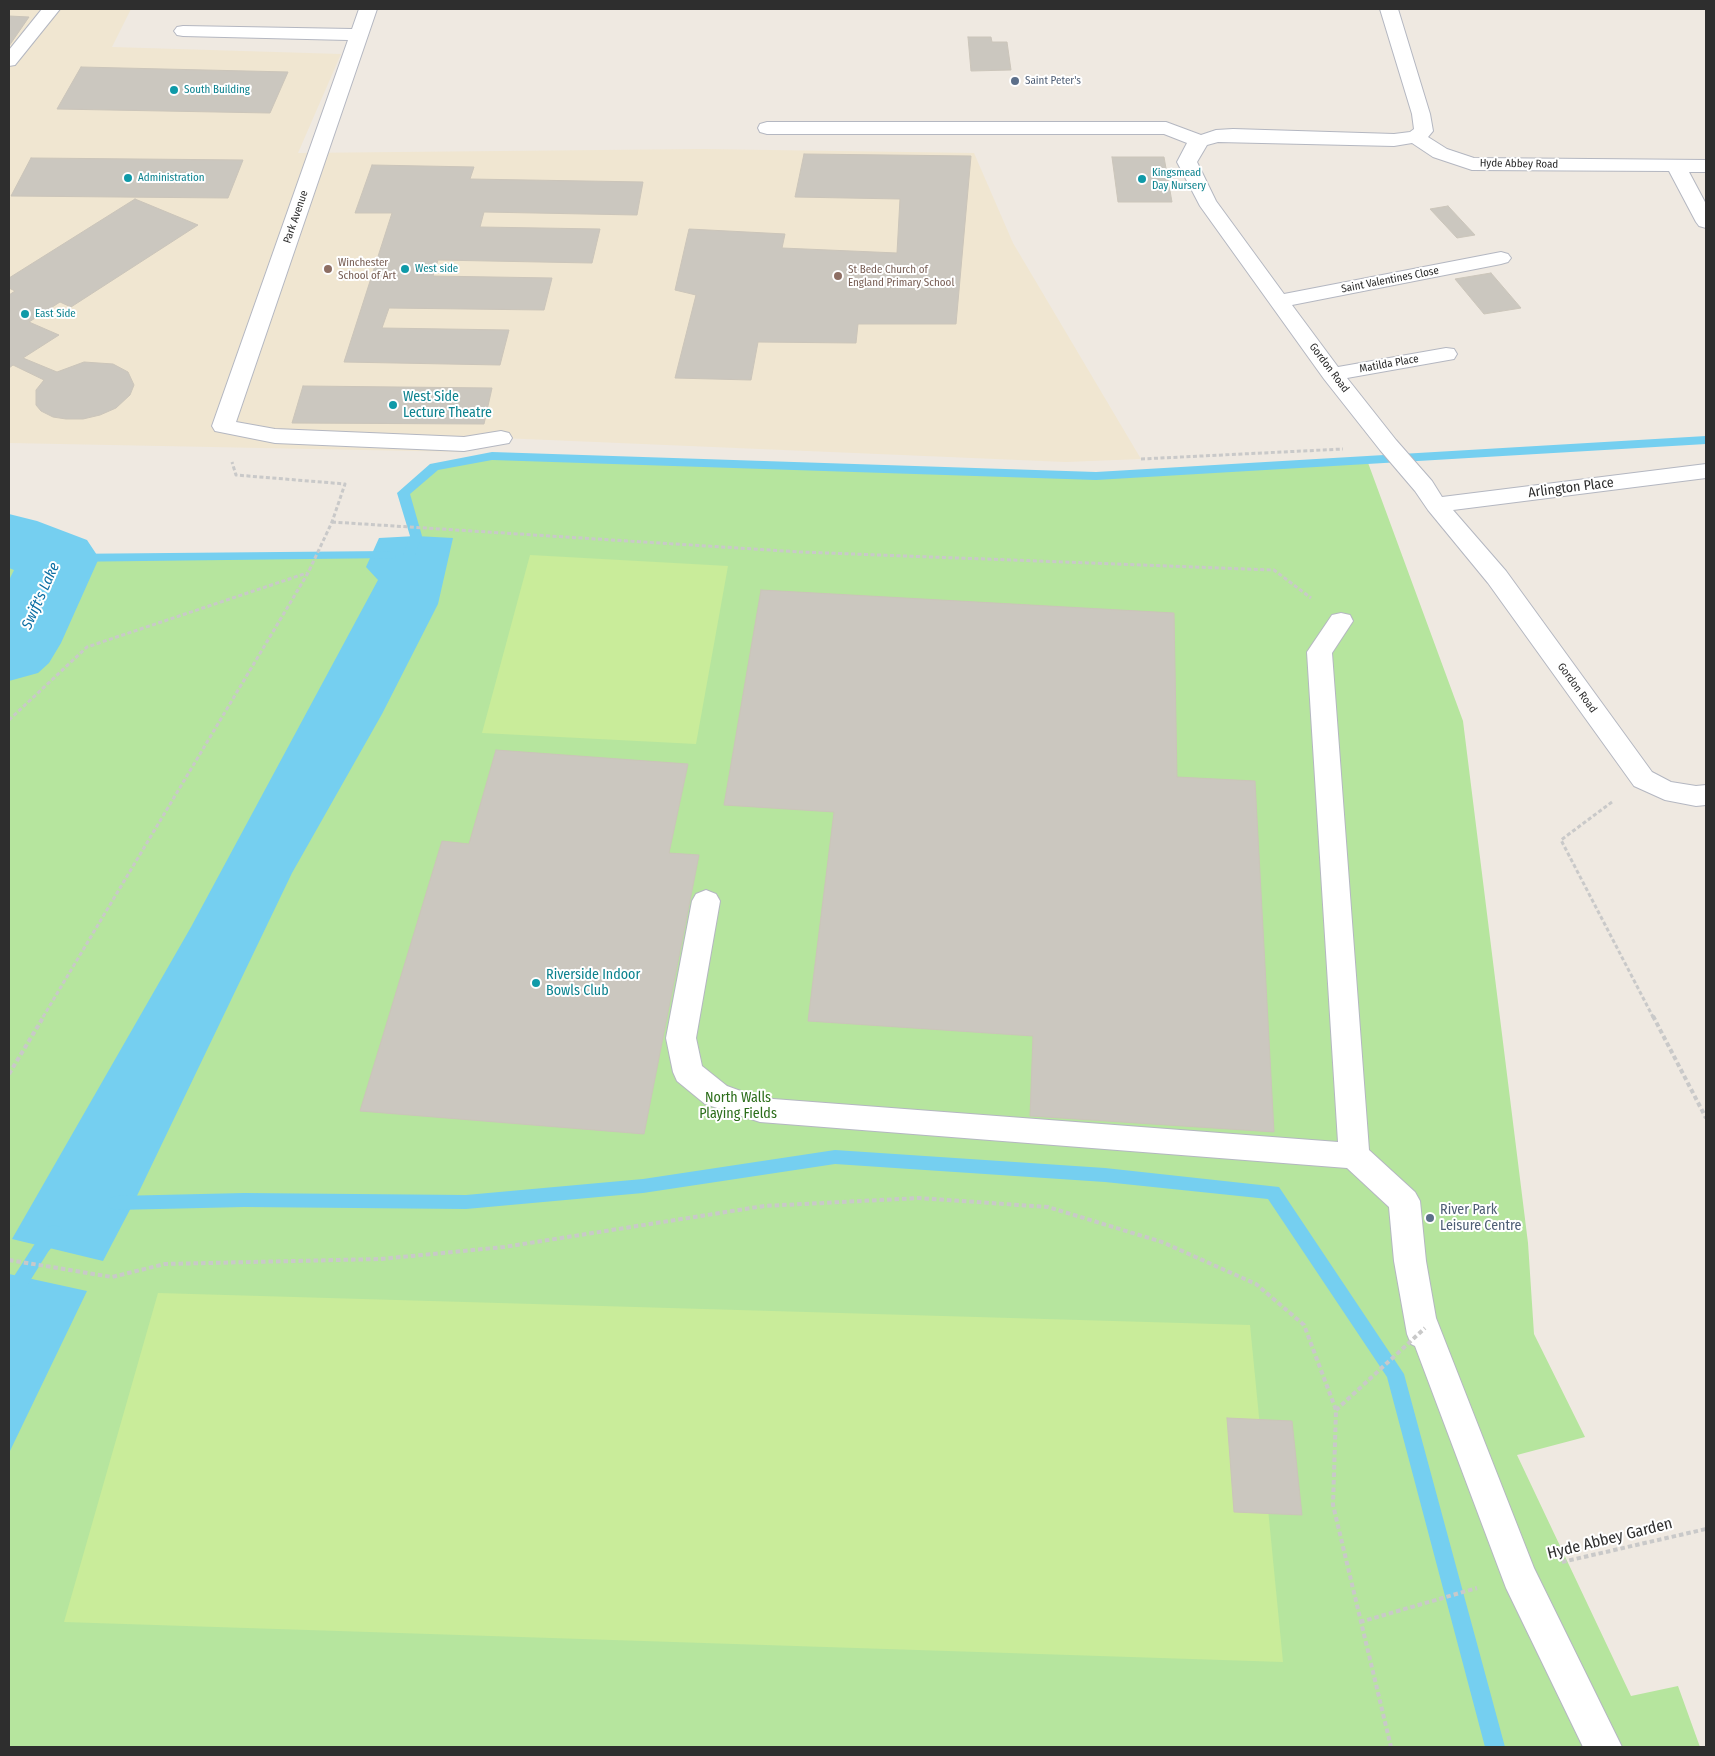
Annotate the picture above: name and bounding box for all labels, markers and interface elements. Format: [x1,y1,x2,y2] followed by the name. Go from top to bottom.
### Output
[1025,74,1081,88] place label: Saint Peter's
[1009,75,1021,87] marker: Saint Peter's
[184,83,250,97] place label: South Building
[168,84,180,96] marker: South Building
[1480,157,1558,171] street label: Hyde Abbey Road
[1152,166,1206,192] place label: Kingsmead Day Nursery
[138,171,205,185] place label: Administration
[122,172,134,184] marker: Administration
[1136,173,1148,185] marker: Kingsmead Day Nursery
[281,189,311,245] street label: Park Avenue
[338,256,396,282] place label: Winchester School of Art
[415,262,458,276] place label: West side
[322,263,334,275] marker: Winchester School of Art
[399,263,411,275] marker: West side
[848,263,954,289] place label: St Bede Church of England Primary School
[1340,264,1440,296] street label: Saint Valentines Close
[832,270,844,282] marker: St Bede Church of England Primary School
[35,307,76,321] place label: East Side
[19,308,31,320] marker: East Side
[1306,341,1352,395] street label: Gordon Road
[1358,352,1420,376] street label: Matilda Place
[403,389,492,422] place label: West Side Lecture Theatre
[387,399,399,411] marker: West Side Lecture Theatre
[1527,474,1615,502] street label: Arlington Place
[18,560,64,632] water label: Swift's Lake
[1554,660,1600,716] street label: Gordon Road
[546,967,640,1000] place label: Riverside Indoor Bowls Club
[530,977,542,989] marker: Riverside Indoor Bowls Club
[699,1090,777,1122] park label: North Walls Playing Fields
[1440,1202,1521,1234] place label: River Park Leisure Centre
[1424,1212,1436,1224] marker: River Park Leisure Centre
[1545,1514,1675,1564] street label: Hyde Abbey Garden

